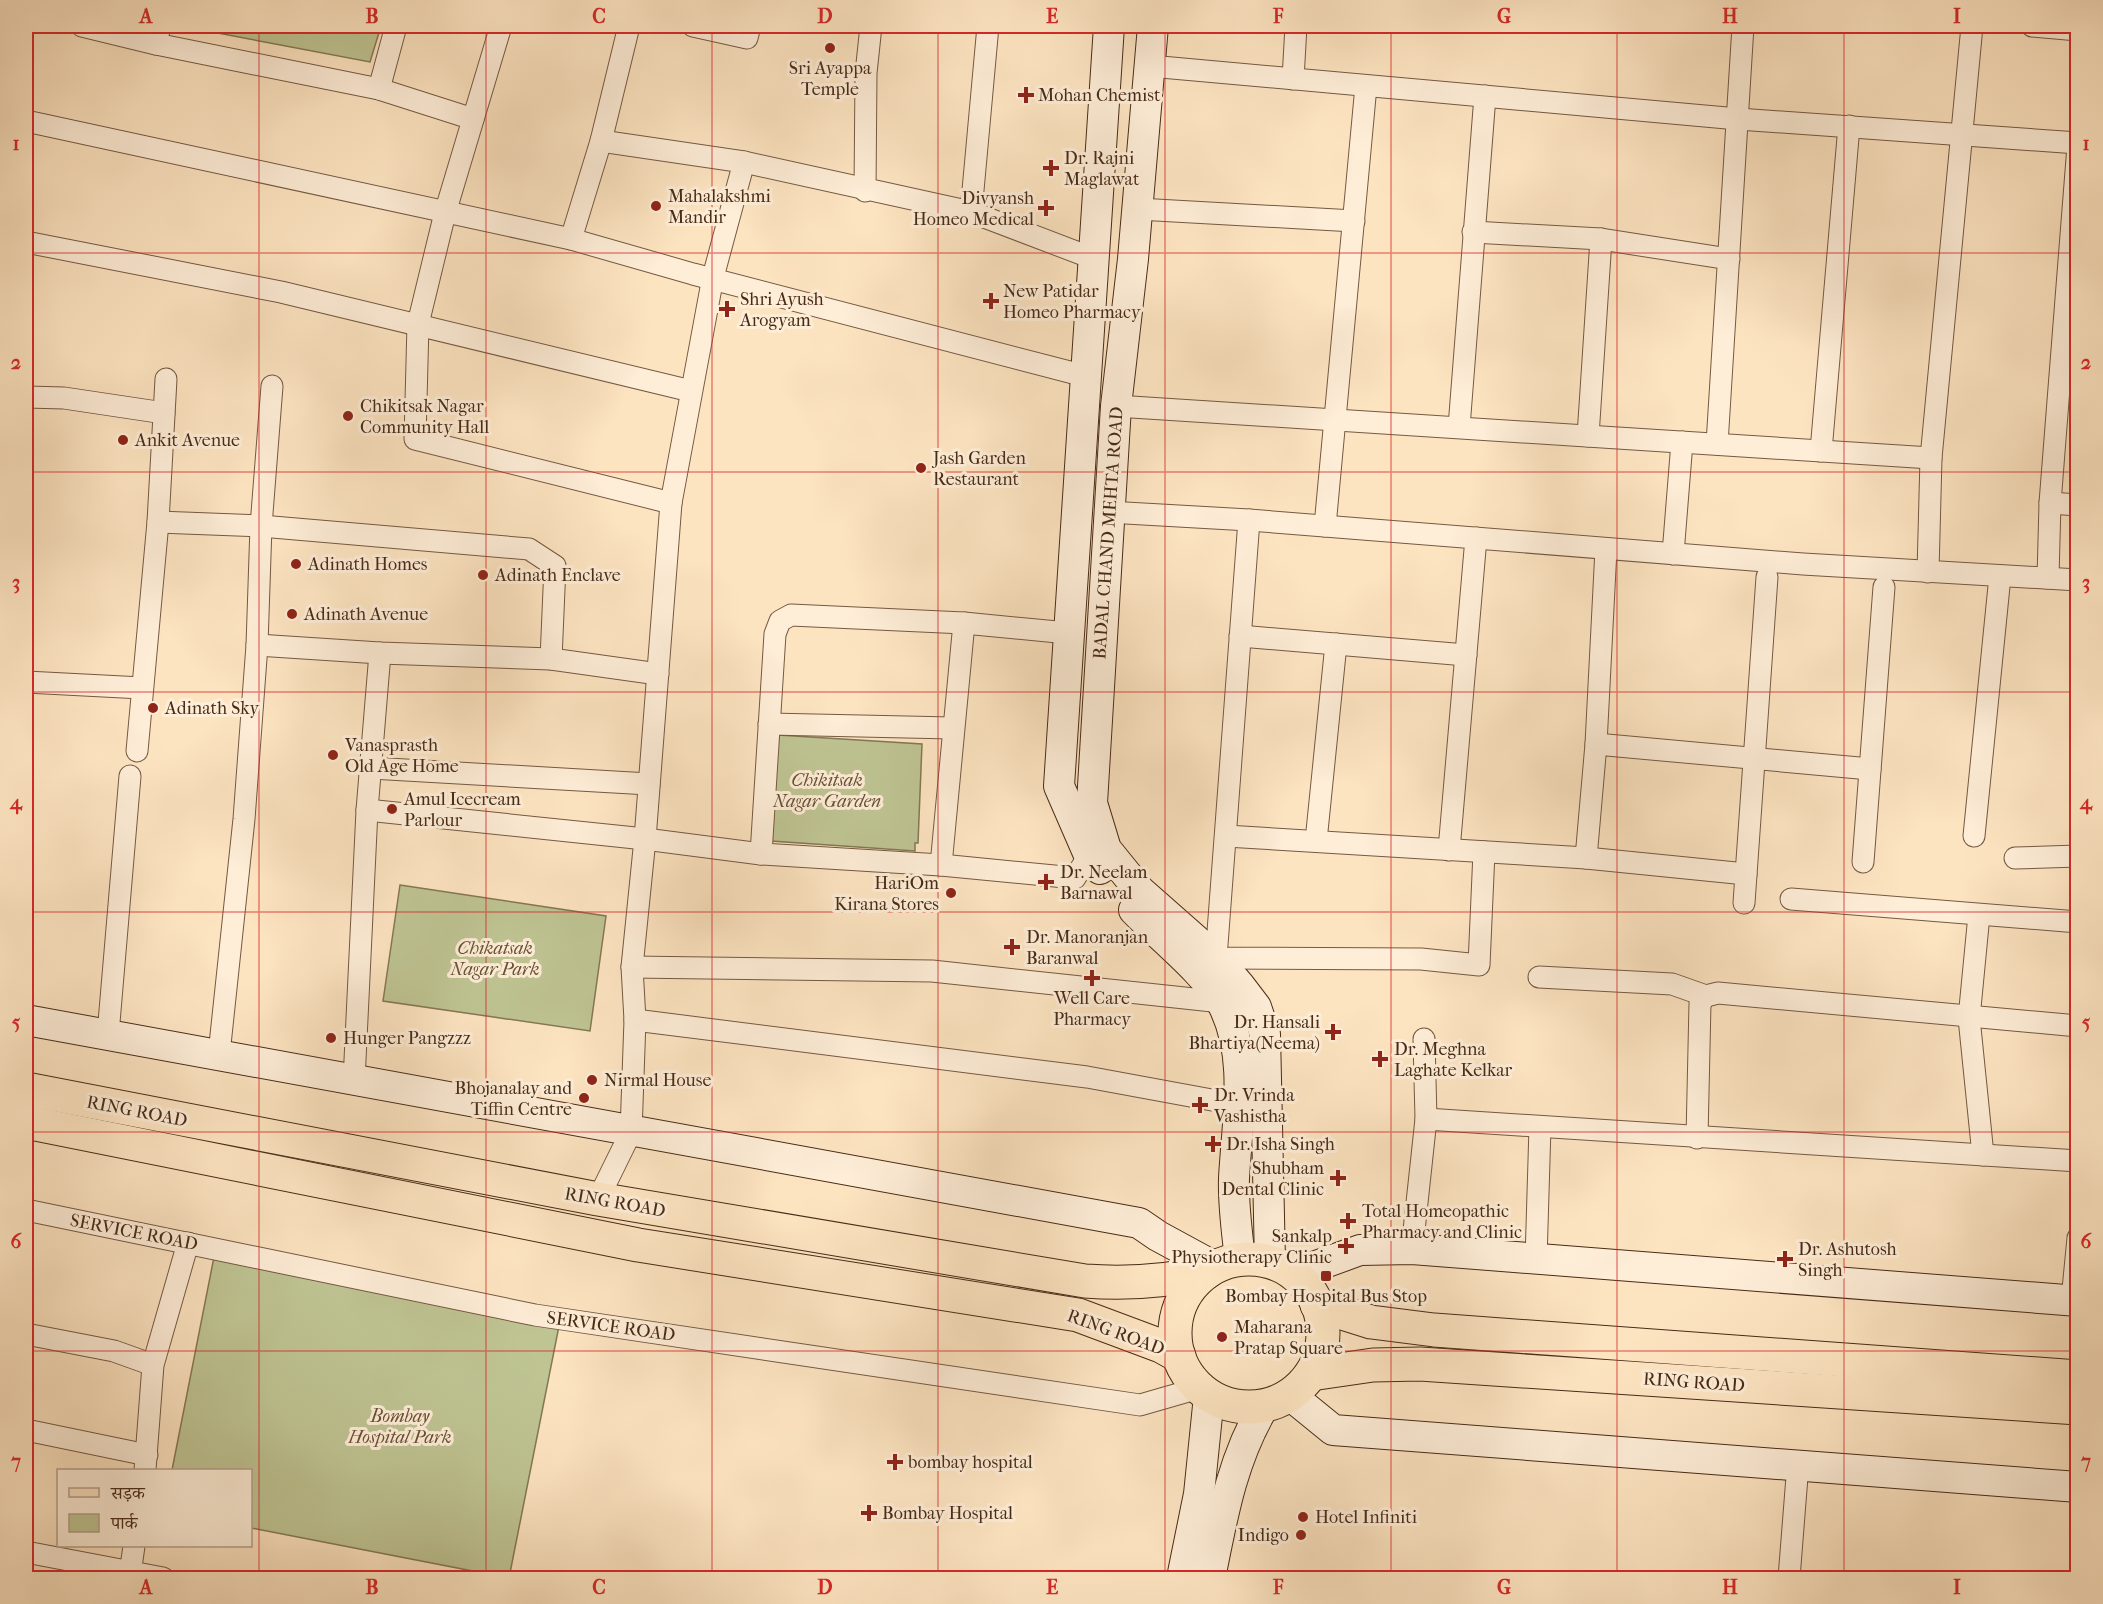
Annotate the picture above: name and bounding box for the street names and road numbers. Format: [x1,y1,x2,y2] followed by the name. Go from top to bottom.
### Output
[1089,406,1128,660] street label: BADAL CHAND MEHTA ROAD
[85,1091,189,1132] street label: RING ROAD
[563,1183,667,1222] street label: RING ROAD
[68,1210,200,1255] street label: SERVICE ROAD
[1064,1305,1167,1360] street label: RING ROAD
[545,1307,677,1346] street label: SERVICE ROAD
[1642,1368,1746,1397] street label: RING ROAD

